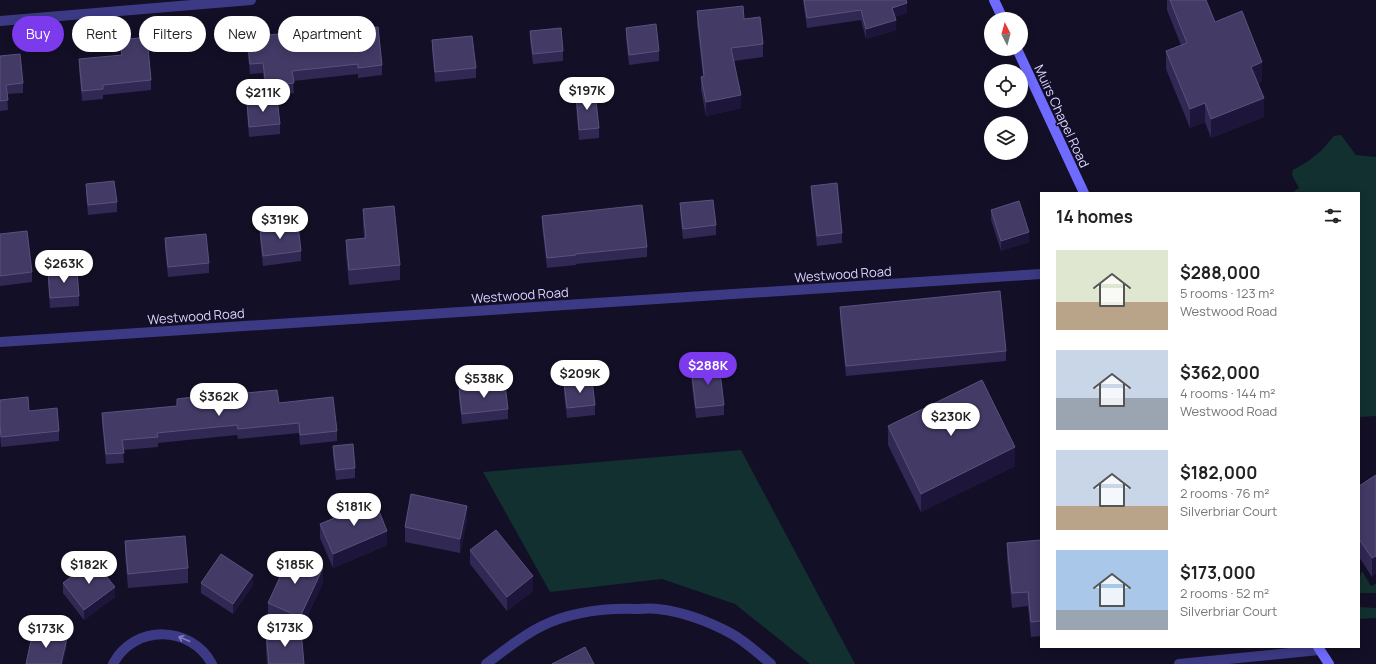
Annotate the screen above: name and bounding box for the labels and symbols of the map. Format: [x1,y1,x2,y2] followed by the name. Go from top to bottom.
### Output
[984,12,1028,56] north arrow
[1030,62,1094,170] street label: Muirs Chapel Road
[559,77,615,111] pin: $197K
[235,79,291,113] pin: $211K
[252,206,308,240] pin: $319K
[36,250,92,284] pin: $263K
[794,262,892,286] street label: Westwood Road
[471,283,569,307] street label: Westwood Road
[147,304,245,328] street label: Westwood Road
[680,352,736,386] pin: $288K
[552,360,608,394] pin: $209K
[456,365,512,399] pin: $538K
[191,383,247,417] pin: $362K
[923,403,979,437] pin: $230K
[326,493,382,527] pin: $181K
[61,551,117,585] pin: $182K
[267,551,323,585] pin: $185K
[257,614,313,648] pin: $173K
[18,615,74,649] pin: $173K
[178,634,190,642] one-way arrow

